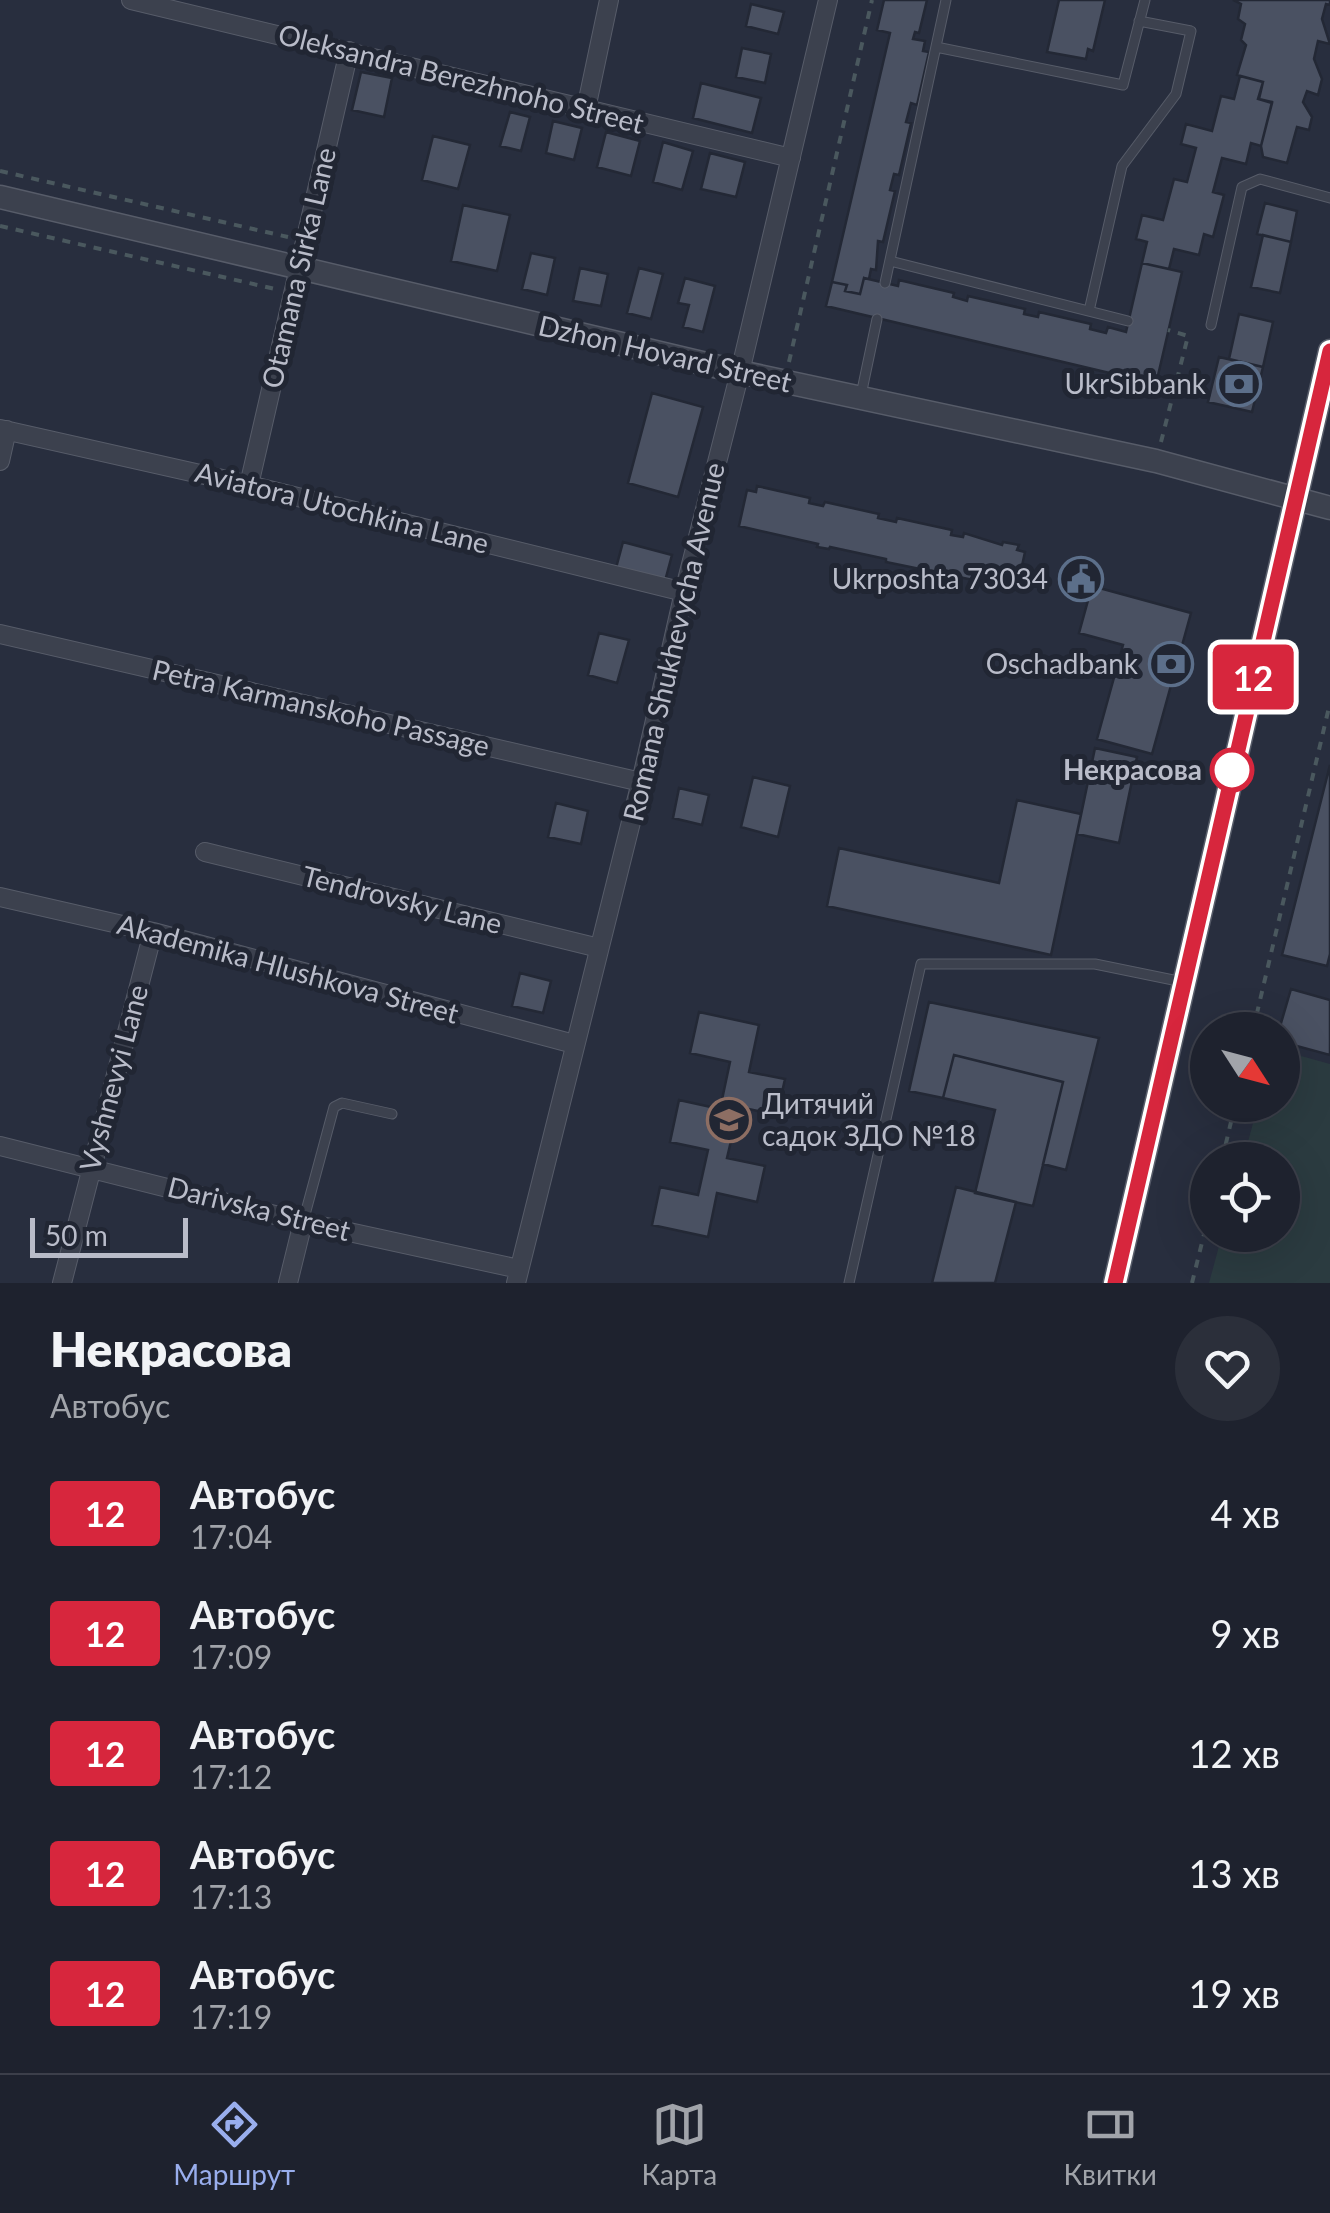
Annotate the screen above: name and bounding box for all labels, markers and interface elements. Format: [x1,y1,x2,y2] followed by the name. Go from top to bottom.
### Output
[275,16,647,140] street label: Oleksandra Berezhnoho Street
[254,144,342,391] street label: Otamana Sirka Lane
[535,307,795,399] street label: Dzhon Hovard Street
[1216,361,1262,407] bank icon: UkrSibbank
[1064,366,1207,400] place label: UkrSibbank
[192,454,492,560] street label: Aviatora Utochkina Lane
[615,459,731,824] street label: Romana Shukhevycha Avenue
[1058,556,1104,602] public building icon: Ukrposhta 73034
[832,561,1048,595] place label: Ukrposhta 73034
[1148,641,1194,687] bank icon: Oschadbank
[1208,644,1298,710] line badge: 12
[986,646,1139,680] place label: Oschadbank
[149,652,493,762] street label: Petra Karmanskoho Passage
[1233,656,1273,698] text: 12
[1211,749,1253,791] marker: Некрасова
[1063,752,1202,786] place label: Некрасова
[299,858,506,940] street label: Tendrovsky Lane
[114,906,462,1030] street label: Akademika Hlushkova Street
[72,981,154,1175] street label: Vyshnevyi Lane
[1190,1012,1300,1122] north arrow
[1190,1012,1300,1252] map controls
[762,1086,976,1152] place label: Дитячий садок ЗДО №18
[706,1097,752,1143] school or university icon: Дитячий садок ЗДО №18
[1190,1142,1300,1252] button: locate
[164,1169,354,1247] street label: Darivska Street
[30,1213,188,1258] scale bar
[45,1218,108,1252] text: 50 m
[1175,1316,1280,1421] button: heart
[50,1320,292,1377] text: Некрасова
[50,1386,170,1425] text: Автобус
[190,1471,335,1517] text: Автобус
[1210,1490,1280,1536] text: 4 хв
[85,1492,125,1534] text: 12
[190,1517,272,1556] text: 17:04
[190,1591,335,1637] text: Автобус
[1210,1610,1280,1656] text: 9 хв
[85,1612,125,1654] text: 12
[190,1637,272,1676] text: 17:09
[190,1711,335,1757] text: Автобус
[1188,1730,1280,1776] text: 12 хв
[85,1732,125,1774] text: 12
[190,1757,272,1796] text: 17:12
[190,1831,335,1877] text: Автобус
[1188,1850,1280,1896] text: 13 хв
[85,1852,125,1894] text: 12
[190,1877,272,1916] text: 17:13
[190,1951,335,1997] text: Автобус
[1188,1970,1280,2016] text: 19 хв
[85,1972,125,2014] text: 12
[190,1997,272,2036] text: 17:19
[173,2097,295,2191] tab: Маршрут
[642,2097,717,2191] tab: Карта
[1064,2097,1157,2191] tab: Квитки

